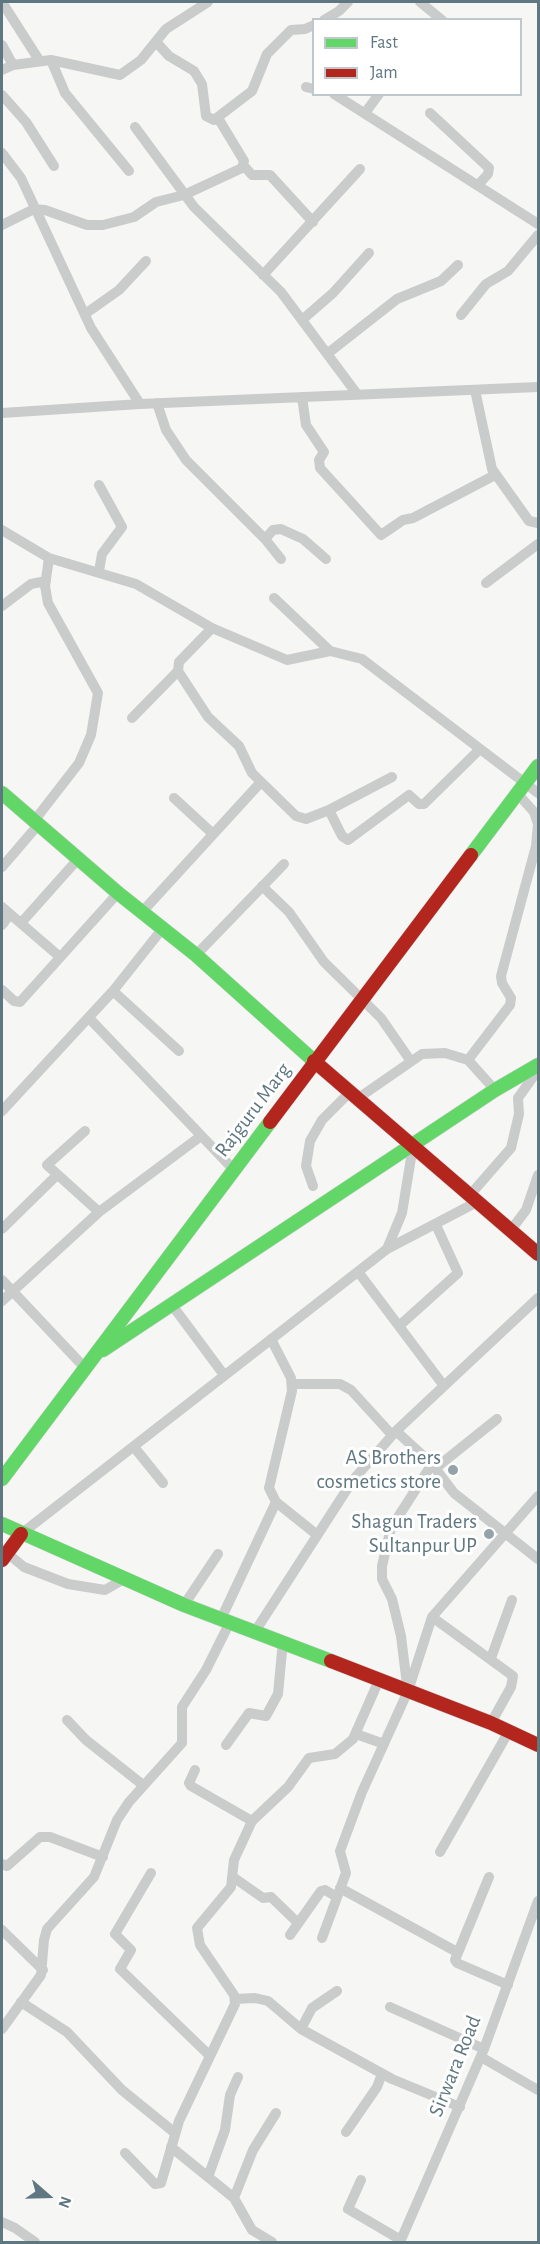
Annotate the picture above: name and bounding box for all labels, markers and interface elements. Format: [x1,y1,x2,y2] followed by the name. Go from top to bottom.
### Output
[312,18,522,96] legend
[370,34,398,52] text: Fast
[370,64,398,82] text: Jam
[210,1058,296,1162] street label: Rajguru Marg
[317,1445,441,1495] place label: AS Brothers cosmetics store
[446,1463,460,1477] marker: AS Brothers cosmetics store
[351,1509,477,1559] place label: Shagun Traders Sultanpur UP
[482,1527,496,1541] marker: Shagun Traders Sultanpur UP
[423,2012,487,2120] street label: Sirwara Road
[18,2166,78,2226] north arrow
[55,2194,74,2210] text: N

